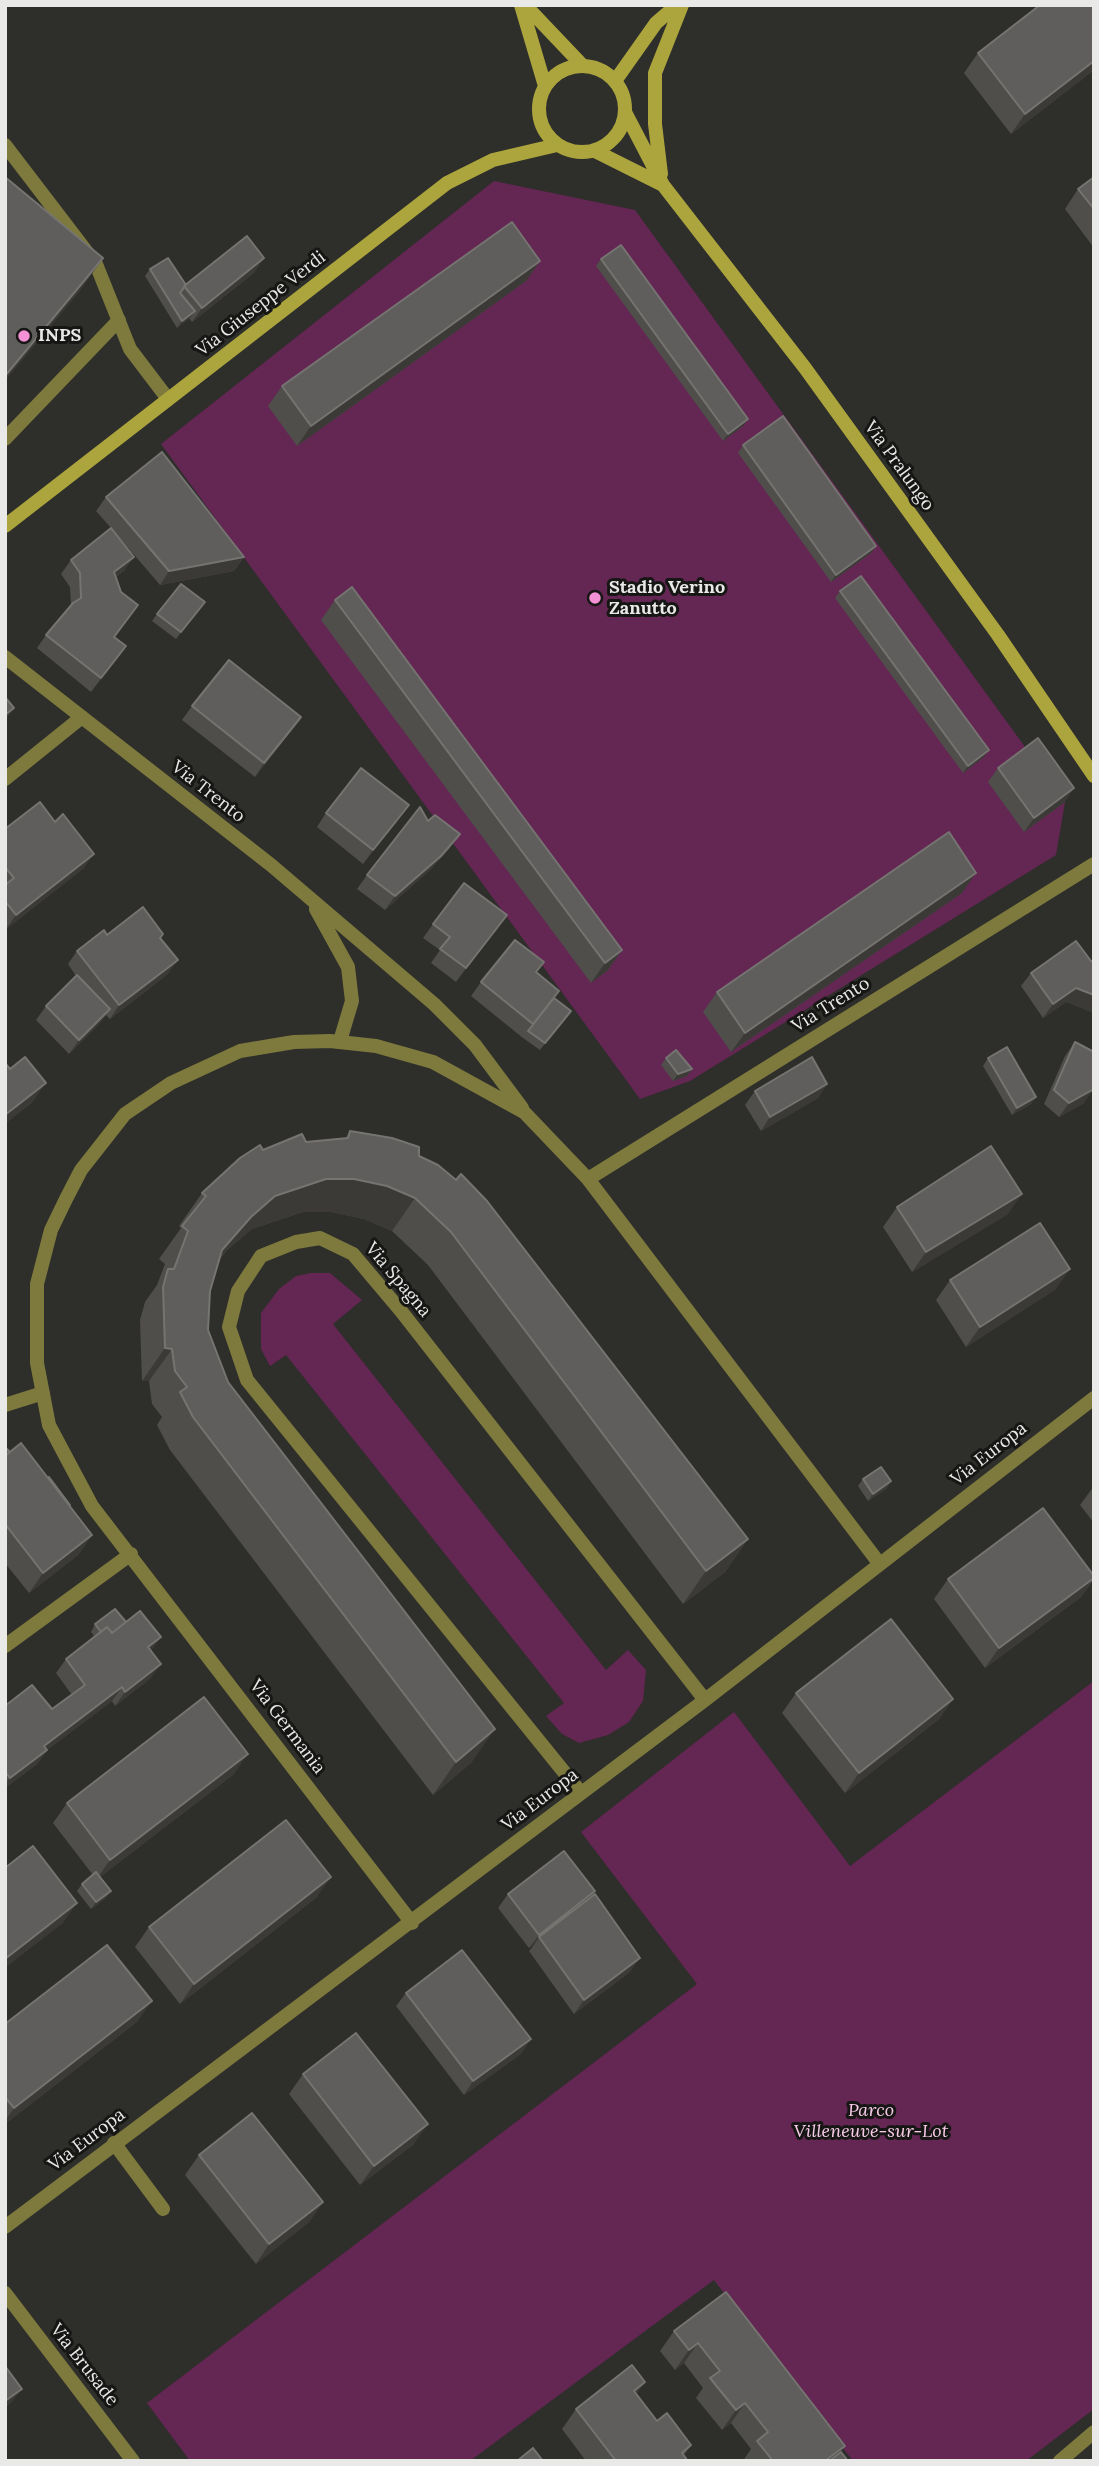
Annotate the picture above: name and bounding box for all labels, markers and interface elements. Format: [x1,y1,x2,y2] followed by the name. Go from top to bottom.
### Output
[192,247,330,361] street label: Via Giuseppe Verdi
[38,325,81,347] place label: INPS
[16,328,32,344] marker: INPS
[859,417,939,515] street label: Via Pralungo
[609,577,725,620] place label: Stadio Verino Zanutto
[587,590,603,606] marker: Stadio Verino Zanutto
[167,757,249,827] street label: Via Trento
[788,973,874,1037] street label: Via Trento
[361,1238,435,1322] street label: Via Spagna
[947,1418,1031,1490] street label: Via Europa
[245,1676,329,1778] street label: Via Germania
[497,1764,583,1836] street label: Via Europa
[794,2100,948,2142] park label: Parco Villeneuve-sur-Lot
[44,2104,130,2176] street label: Via Europa
[45,2320,123,2410] street label: Via Brusade

